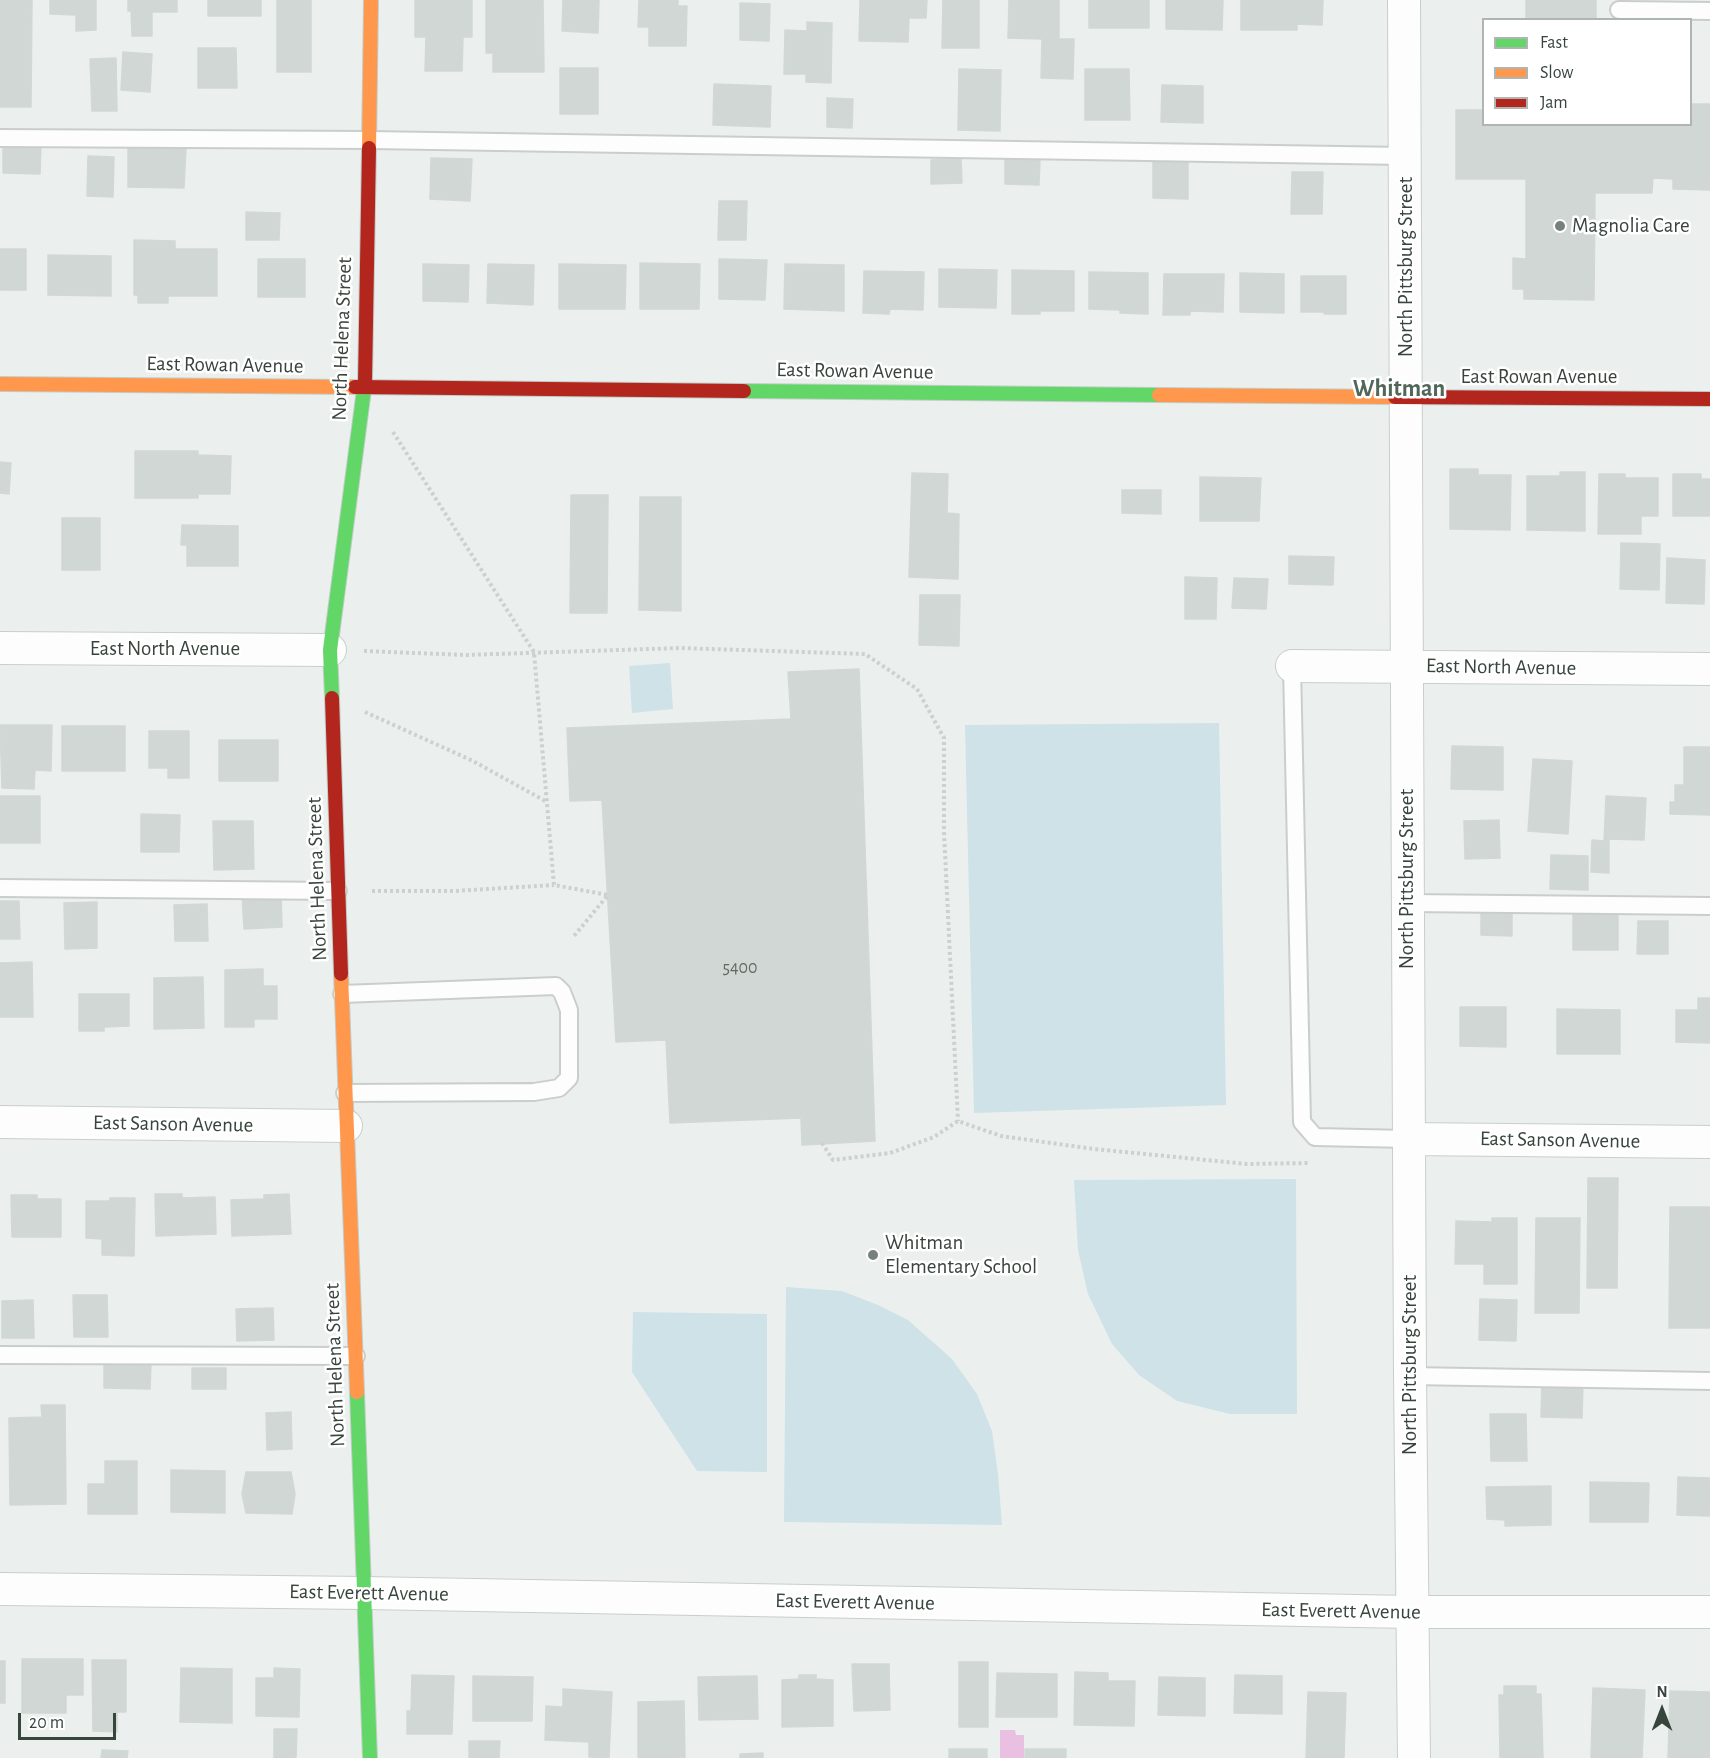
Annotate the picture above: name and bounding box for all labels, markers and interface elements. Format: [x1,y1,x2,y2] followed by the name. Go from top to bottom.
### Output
[1482,18,1692,126] legend
[1540,34,1568,52] text: Fast
[1540,64,1573,82] text: Slow
[1540,94,1568,112] text: Jam
[1393,177,1419,357] street label: North Pittsburg Street
[1572,213,1690,239] place label: Magnolia Care
[1553,219,1567,233] marker: Magnolia Care
[327,257,357,421] street label: North Helena Street
[146,351,304,379] street label: East Rowan Avenue
[776,357,934,385] street label: East Rowan Avenue
[1460,364,1618,390] street label: East Rowan Avenue
[1353,375,1445,403] district label: Whitman
[90,636,240,662] street label: East North Avenue
[1426,653,1576,681] street label: East North Avenue
[1394,789,1420,969] street label: North Pittsburg Street
[302,797,332,961] street label: North Helena Street
[722,957,758,979] house number: 5400
[93,1110,253,1138] street label: East Sanson Avenue
[1480,1126,1640,1154] street label: East Sanson Avenue
[885,1230,1037,1280] place label: Whitman Elementary School
[866,1248,880,1262] marker: Whitman Elementary School
[1397,1275,1423,1455] street label: North Pittsburg Street
[320,1283,350,1447] street label: North Helena Street
[289,1579,449,1607] street label: East Everett Avenue
[775,1588,935,1616] street label: East Everett Avenue
[1261,1597,1421,1625] street label: East Everett Avenue
[1632,1680,1692,1740] north arrow
[1656,1684,1668,1700] text: N
[21,1701,118,1739] scale bar
[29,1714,64,1732] text: 20 m

